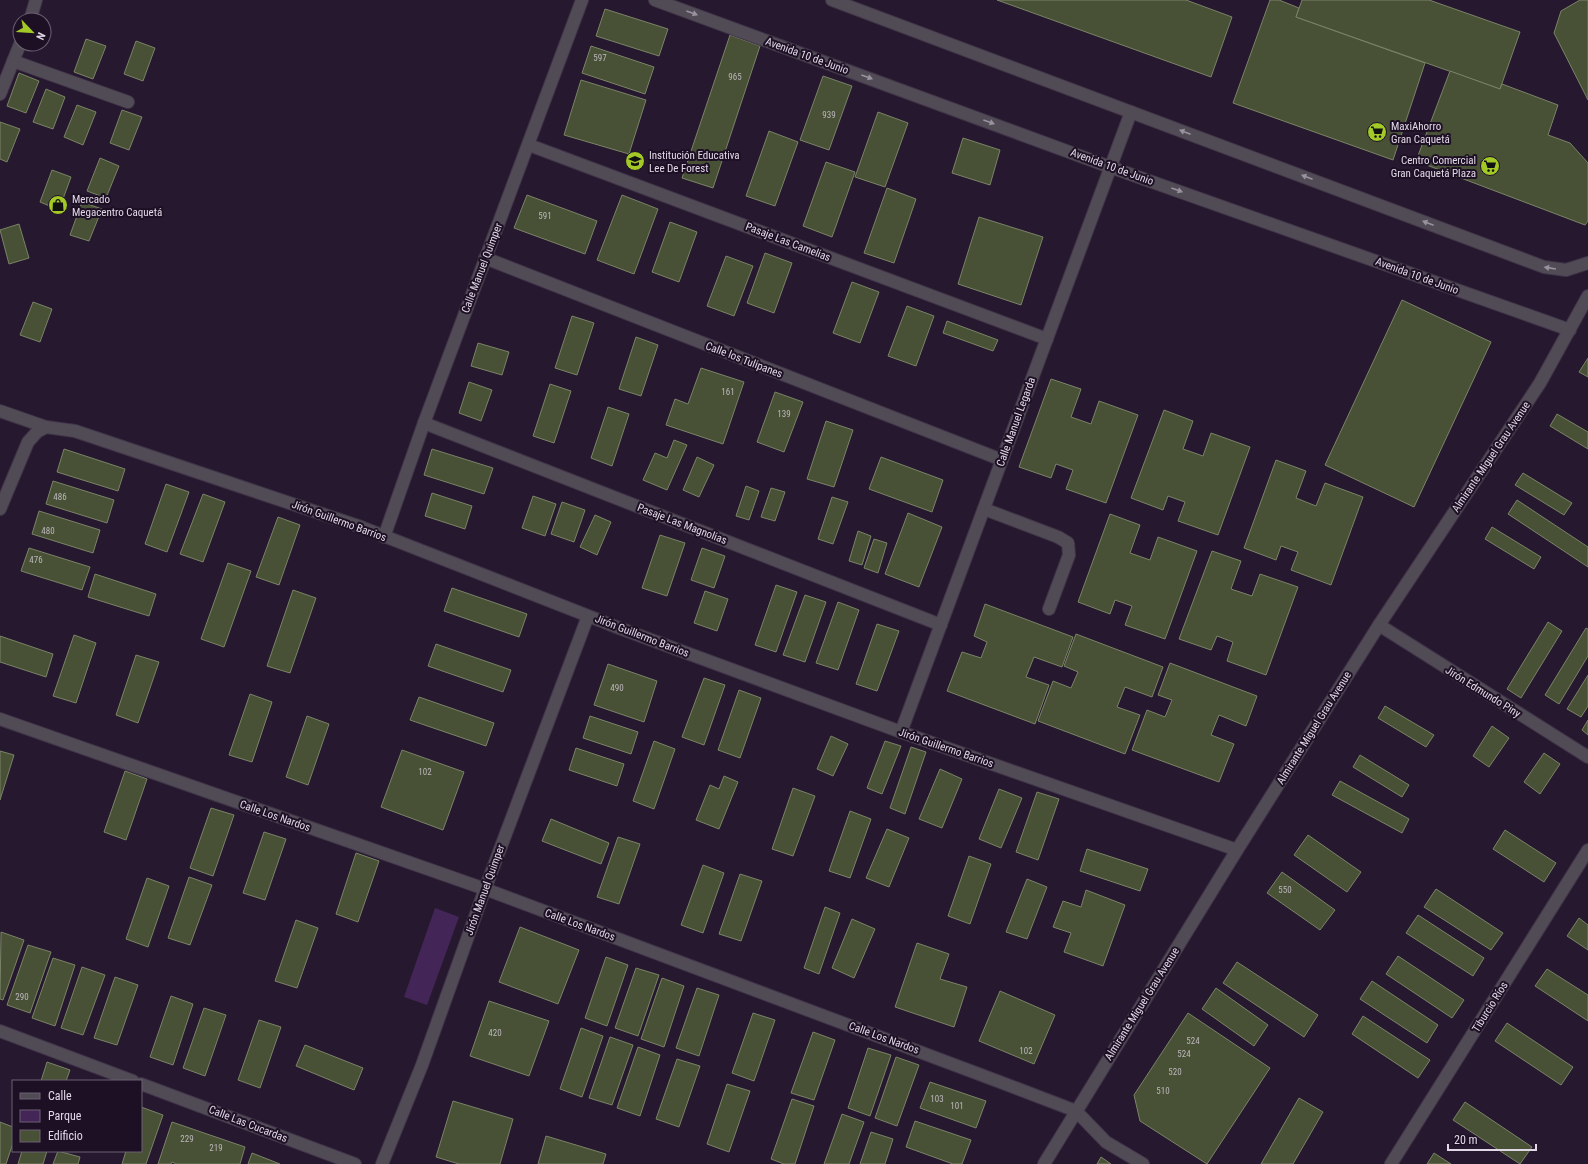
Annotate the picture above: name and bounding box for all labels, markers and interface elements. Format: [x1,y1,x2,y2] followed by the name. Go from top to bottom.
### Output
[686,11,698,17] one-way arrow
[12,12,52,52] north arrow
[33,30,48,42] text: N
[764,35,851,77] street label: Avenida 10 de Junio
[593,53,607,63] house number: 597
[728,72,742,82] house number: 965
[861,75,873,81] one-way arrow
[822,110,836,120] house number: 939
[983,120,995,126] one-way arrow
[1391,120,1450,146] place label: MaxiAhorro Gran Caquetá
[1366,121,1388,143] supermarket icon: MaxiAhorro Gran Caquetá
[1178,128,1190,134] one-way arrow
[1069,146,1156,188] street label: Avenida 10 de Junio
[649,149,740,175] place label: Institución Educativa Lee De Forest
[624,150,646,172] school or university icon: Institución Educativa Lee De Forest
[1391,154,1476,180] place label: Centro Comercial Gran Caquetá Plaza
[1479,155,1501,177] supermarket icon: Centro Comercial Gran Caquetá Plaza
[1300,174,1312,180] one-way arrow
[1171,188,1183,194] one-way arrow
[72,193,162,219] place label: Mercado Megacentro Caquetá
[47,194,69,216] shop icon: Mercado Megacentro Caquetá
[538,211,552,221] house number: 591
[1422,219,1434,225] one-way arrow
[744,220,832,264] street label: Pasaje Las Camelias
[459,221,505,315] street label: Calle Manuel Quimper
[1374,255,1461,297] street label: Avenida 10 de Junio
[1544,265,1556,271] one-way arrow
[704,339,784,381] street label: Calle los Tulipanes
[994,376,1038,468] street label: Calle Manuel Legarda
[721,387,735,397] house number: 161
[1449,399,1533,515] street label: Almirante Miguel Grau Avenue
[777,409,791,419] house number: 139
[53,492,67,502] house number: 486
[290,498,388,544] street label: Jirón Guillermo Barrios
[635,501,729,547] street label: Pasaje Las Magnolias
[41,526,55,536] house number: 480
[29,555,43,565] house number: 476
[593,612,691,660] street label: Jirón Guillermo Barrios
[1443,664,1523,721] street label: Jirón Edmundo Piny
[1274,669,1354,787] street label: Almirante Miguel Grau Avenue
[610,683,624,693] house number: 490
[897,726,995,770] street label: Jirón Guillermo Barrios
[418,767,432,777] house number: 102
[238,798,312,834] street label: Calle Los Nardos
[463,842,508,937] street label: Jirón Manuel Quimper
[1278,885,1292,895] house number: 550
[543,906,617,944] street label: Calle Los Nardos
[1102,945,1182,1063] street label: Almirante Miguel Grau Avenue
[1469,979,1511,1035] street label: Tiburcio Ríos
[15,992,29,1002] house number: 290
[847,1019,921,1057] street label: Calle Los Nardos
[488,1028,502,1038] house number: 420
[1186,1036,1200,1046] house number: 524
[1019,1046,1033,1056] house number: 102
[1177,1049,1191,1059] house number: 524
[1168,1067,1182,1077] house number: 520
[12,1080,142,1152] legend
[1156,1086,1170,1096] house number: 510
[48,1089,72,1103] text: Calle
[930,1094,944,1104] house number: 103
[950,1101,964,1111] house number: 101
[207,1103,289,1145] street label: Calle Las Cucardas
[48,1109,82,1123] text: Parque
[1448,1126,1536,1152] scale bar
[48,1129,83,1143] text: Edificio
[1454,1133,1478,1147] text: 20 m
[180,1134,194,1144] house number: 229
[209,1143,223,1153] house number: 219

